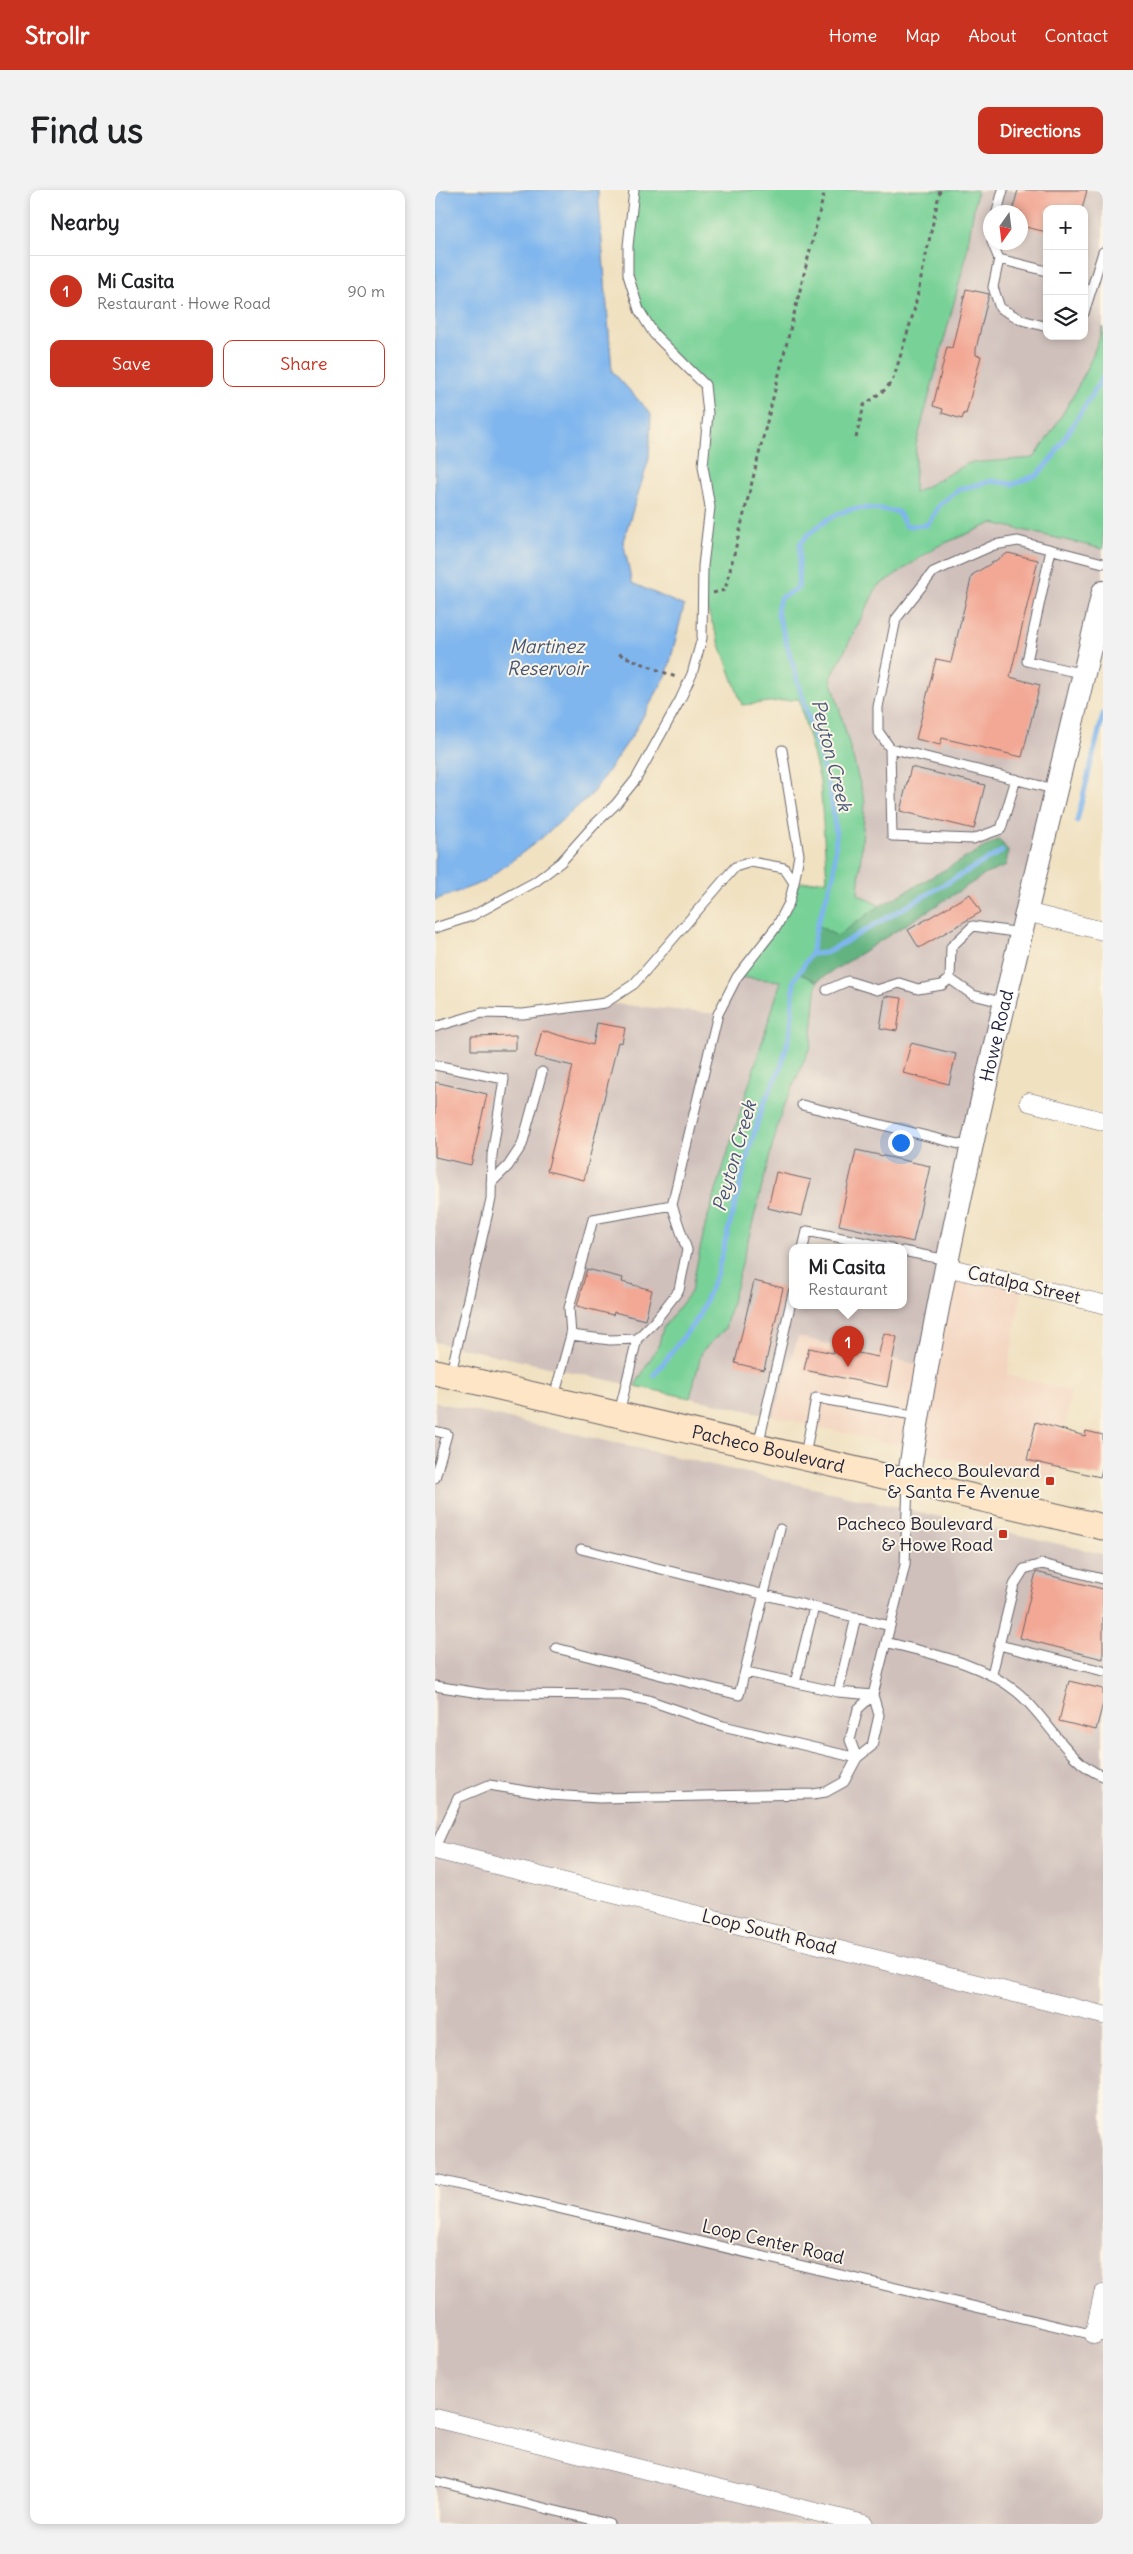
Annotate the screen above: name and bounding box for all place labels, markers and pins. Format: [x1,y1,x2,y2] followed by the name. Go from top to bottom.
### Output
[832,1326,864,1367] pin: 1
[884,1459,1040,1503] place label: Pacheco Boulevard & Santa Fe Avenue
[1044,1475,1056,1487] marker: Pacheco Boulevard & Santa Fe Avenue
[837,1512,993,1556] place label: Pacheco Boulevard & Howe Road
[997,1528,1009,1540] marker: Pacheco Boulevard & Howe Road

